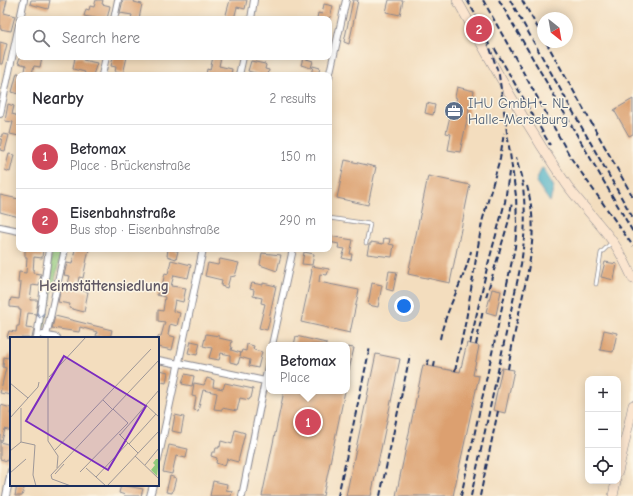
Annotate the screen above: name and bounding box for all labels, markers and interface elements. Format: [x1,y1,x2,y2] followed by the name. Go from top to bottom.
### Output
[537,12,573,48] north arrow
[466,14,492,44] pin: 2
[16,16,332,60] search box
[30,27,52,49] icon: search
[62,29,140,47] text: Search here
[32,89,83,108] text: Nearby
[269,91,316,106] text: 2 results
[468,95,568,128] place label: IHU GmbH - NL Halle-Merseburg
[443,100,465,122] office icon: IHU GmbH - NL Halle-Merseburg
[70,140,126,158] text: Betomax
[42,149,48,164] text: 1
[281,149,316,164] text: 150 m
[70,158,191,173] text: Place · Brückenstraße
[70,204,176,222] text: Eisenbahnstraße
[42,213,48,228] text: 2
[279,213,316,228] text: 290 m
[70,222,220,237] text: Bus stop · Eisenbahnstraße
[39,277,169,295] district label: Heimstättensiedlung
[394,296,414,316] your location
[36,312,45,318] one-way arrow
[10,337,159,486] inset map
[266,342,350,394] popup
[280,352,336,370] text: Betomax
[280,370,310,385] text: Place
[585,376,621,484] map controls
[585,376,621,412] button: +
[295,407,321,437] pin: 1
[585,412,621,448] button: −
[585,448,621,484] button: locate

